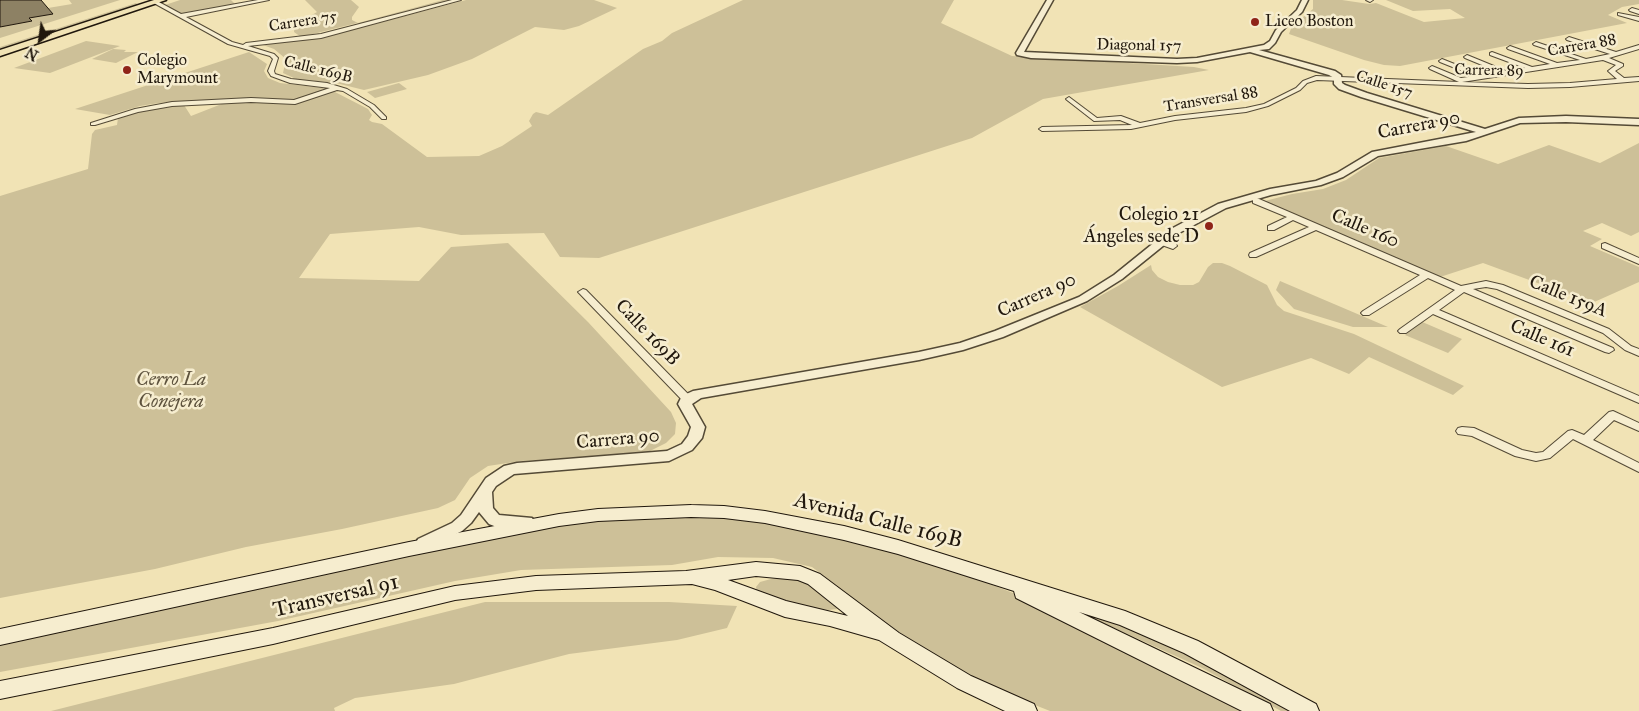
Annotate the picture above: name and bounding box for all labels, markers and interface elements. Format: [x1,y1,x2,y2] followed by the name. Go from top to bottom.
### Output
[268,7,338,37] street label: Carrera 75
[1265,12,1353,32] place label: Liceo Boston
[15,15,65,65] north arrow
[1249,16,1261,28] marker: Liceo Boston
[1546,31,1618,61] street label: Carrera 88
[1096,36,1182,56] street label: Diagonal 157
[23,43,42,64] text: N
[137,51,218,89] place label: Colegio Marymount
[282,52,354,88] street label: Calle 169B
[1454,61,1524,81] street label: Carrera 89
[121,64,133,76] marker: Colegio Marymount
[1353,67,1415,103] street label: Calle 157
[1162,83,1260,117] street label: Transversal 88
[1376,107,1462,145] street label: Carrera 90
[1084,204,1199,248] place label: Colegio 21 Ángeles sede D
[1328,205,1402,253] street label: Calle 160
[1203,220,1215,232] marker: Colegio 21 Ángeles sede D
[994,269,1080,323] street label: Carrera 90
[1526,271,1610,323] street label: Calle 159A
[610,295,684,371] street label: Calle 169B
[1506,315,1578,363] street label: Calle 161
[136,369,206,413] park label: Cerro La Conejera
[575,425,661,455] street label: Carrera 90
[791,487,965,555] street label: Avenida Calle 169B
[271,570,401,624] street label: Transversal 91

